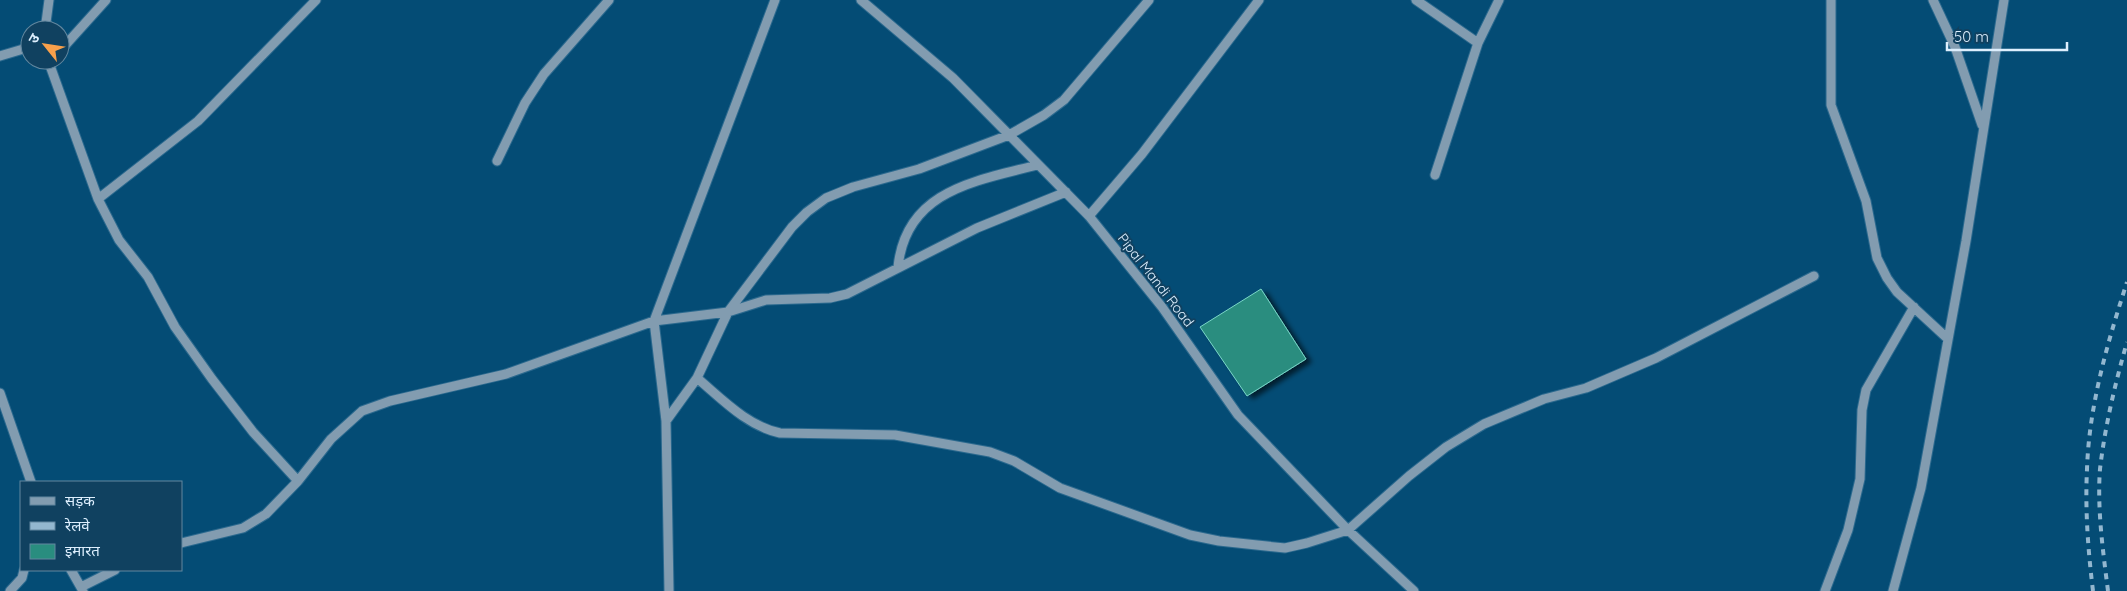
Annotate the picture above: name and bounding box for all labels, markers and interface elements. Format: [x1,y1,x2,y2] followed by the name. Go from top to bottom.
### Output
[20,20,70,70] north arrow
[1947,20,2067,52] scale bar
[1954,27,1989,46] text: 50 m
[24,30,44,47] text: उ
[1114,230,1198,330] street label: Pipal Mandi Road
[20,481,182,571] legend
[65,491,95,510] text: सड़क
[64,516,90,535] text: रेलवे
[65,541,100,560] text: इमारत

